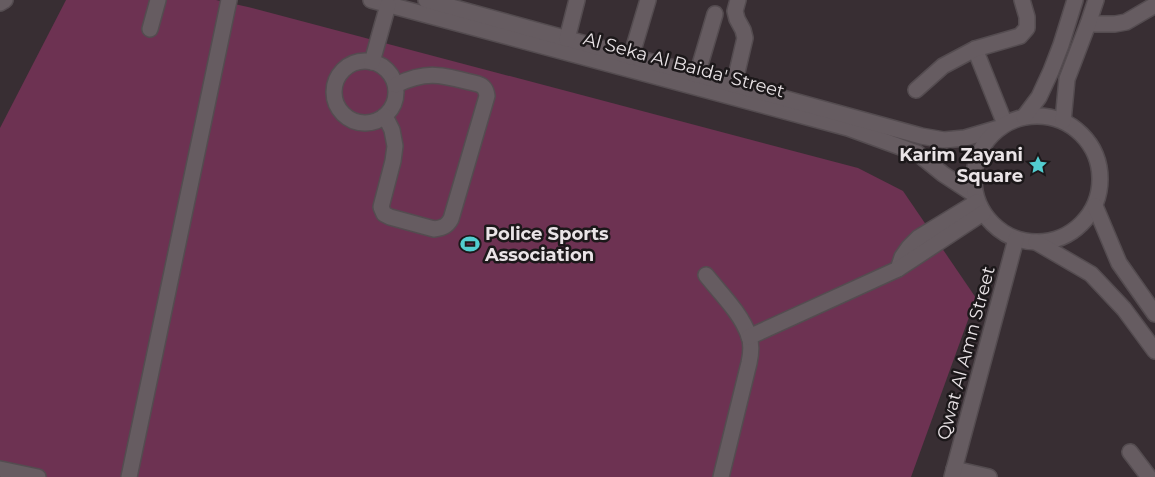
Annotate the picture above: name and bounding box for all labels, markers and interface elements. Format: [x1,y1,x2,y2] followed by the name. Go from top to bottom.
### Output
[581,28,787,102] street label: Al Seka Al Baida' Street
[899,144,1023,187] place label: Karim Zayani Square
[1027,154,1049,176] place icon: Karim Zayani Square
[484,223,609,266] place label: Police Sports Association
[459,233,481,255] sports icon: Police Sports Association
[932,264,1000,442] street label: Qwat Al Amn Street

